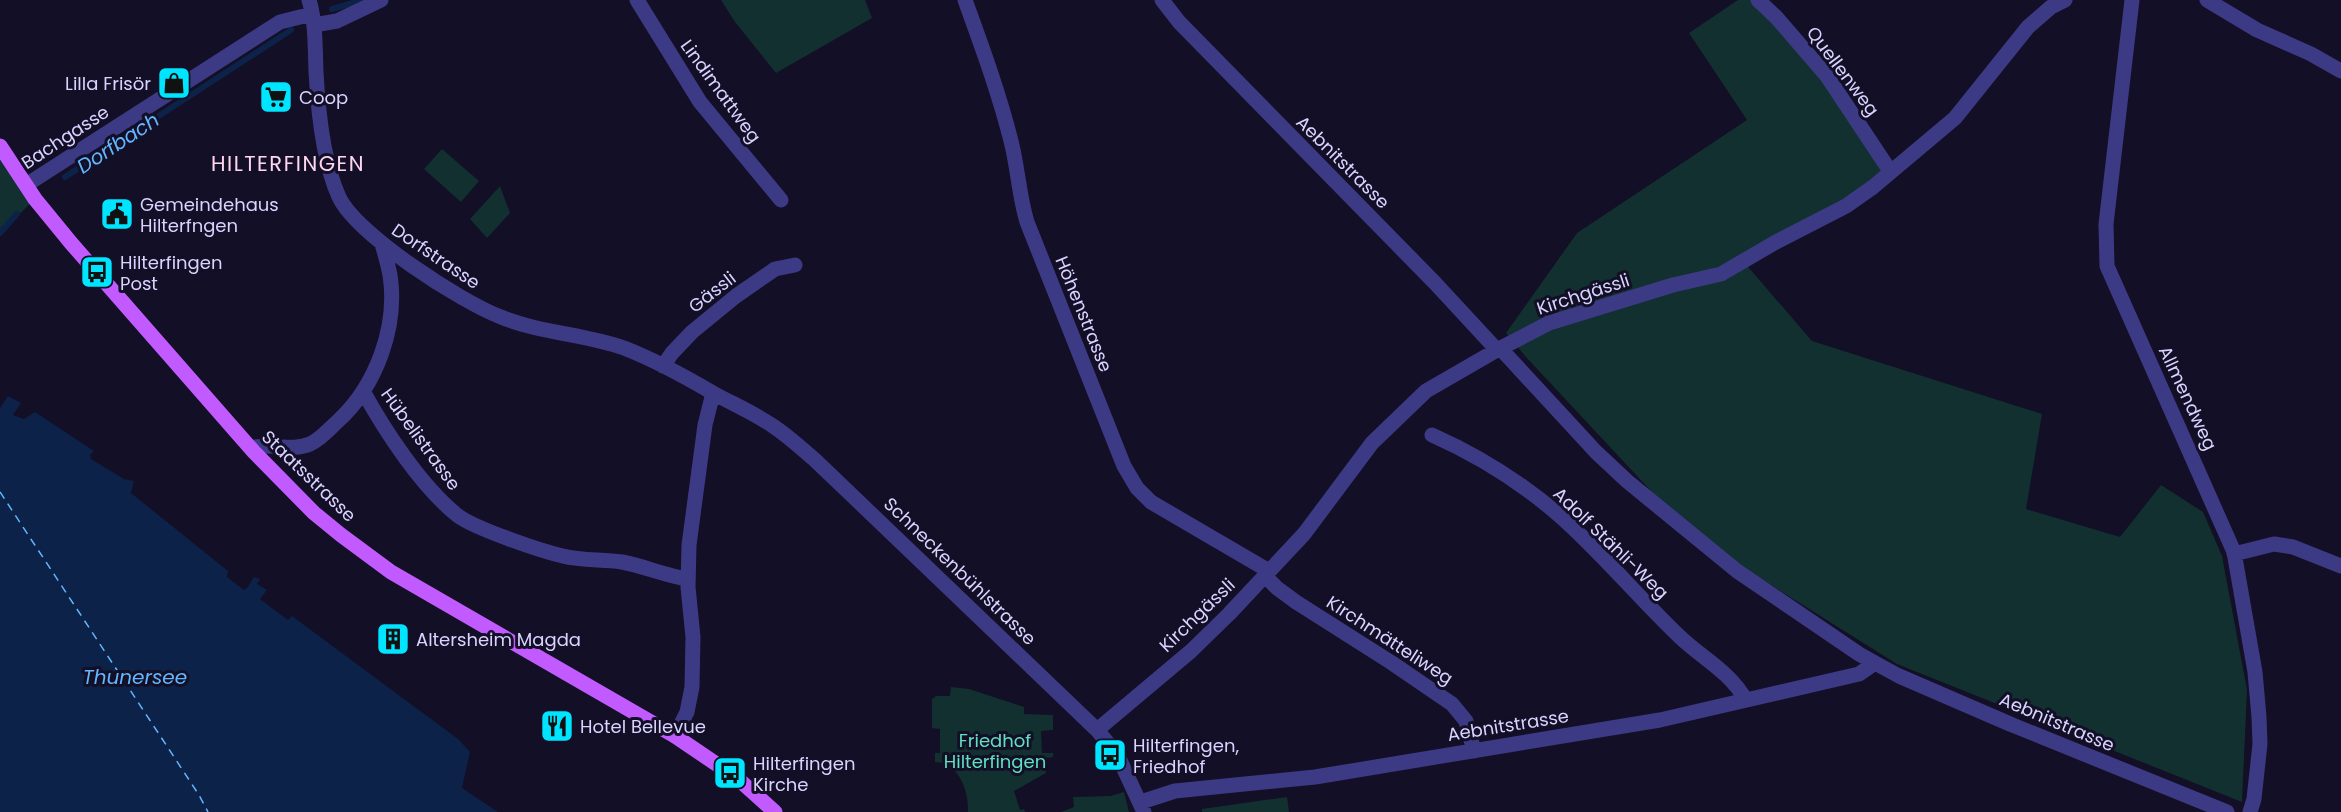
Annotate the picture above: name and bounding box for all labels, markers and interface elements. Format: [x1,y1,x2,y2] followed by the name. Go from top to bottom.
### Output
[1801,21,1885,121] street label: Quellenweg
[675,34,767,148] street label: Lindimattweg
[156,65,192,101] shop icon: Lilla Frisör
[65,71,151,96] place label: Lilla Frisör
[258,79,294,115] supermarket icon: Coop
[299,85,348,110] place label: Coop
[16,99,114,175] street label: Bachgasse
[71,106,165,180] water label: Dorfbach
[1291,110,1395,214] street label: Aebnitstrasse
[211,149,365,178] district label: HILTERFINGEN
[140,192,279,238] place label: Gemeindehaus Hilterfngen
[99,196,135,232] public building icon: Gemeindehaus Hilterfngen
[387,217,485,295] street label: Dorfstrasse
[120,250,222,296] place label: Hilterfingen Post
[1049,252,1119,376] street label: Höhenstrasse
[79,254,115,290] bus stop icon: Hilterfingen Post
[683,266,741,318] street label: Gässli
[1533,267,1633,321] street label: Kirchgässli
[2153,342,2223,454] street label: Allmendweg
[375,383,467,495] street label: Hübelistrasse
[256,425,362,527] street label: Staatsstrasse
[1548,481,1674,605] street label: Adolf Stähli-Weg
[878,492,1042,650] street label: Schneckenbühlstrasse
[1154,573,1240,657] street label: Kirchgässli
[1322,590,1458,690] street label: Kirchmätteliweg
[375,621,411,657] building icon: Altersheim Magda
[416,627,581,652] place label: Altersheim Magda
[83,663,187,691] water label: Thunersee
[1996,687,2118,757] street label: Aebnitstrasse
[1445,703,1571,747] street label: Aebnitstrasse
[539,708,575,744] restaurant icon: Hotel Bellevue
[580,714,706,739] place label: Hotel Bellevue
[944,728,1046,774] park label: Friedhof Hilterfingen
[1133,733,1239,779] place label: Hilterfingen, Friedhof
[1092,737,1128,773] bus stop icon: Hilterfingen, Friedhof
[753,751,855,797] place label: Hilterfingen Kirche
[712,755,748,791] bus stop icon: Hilterfingen Kirche

